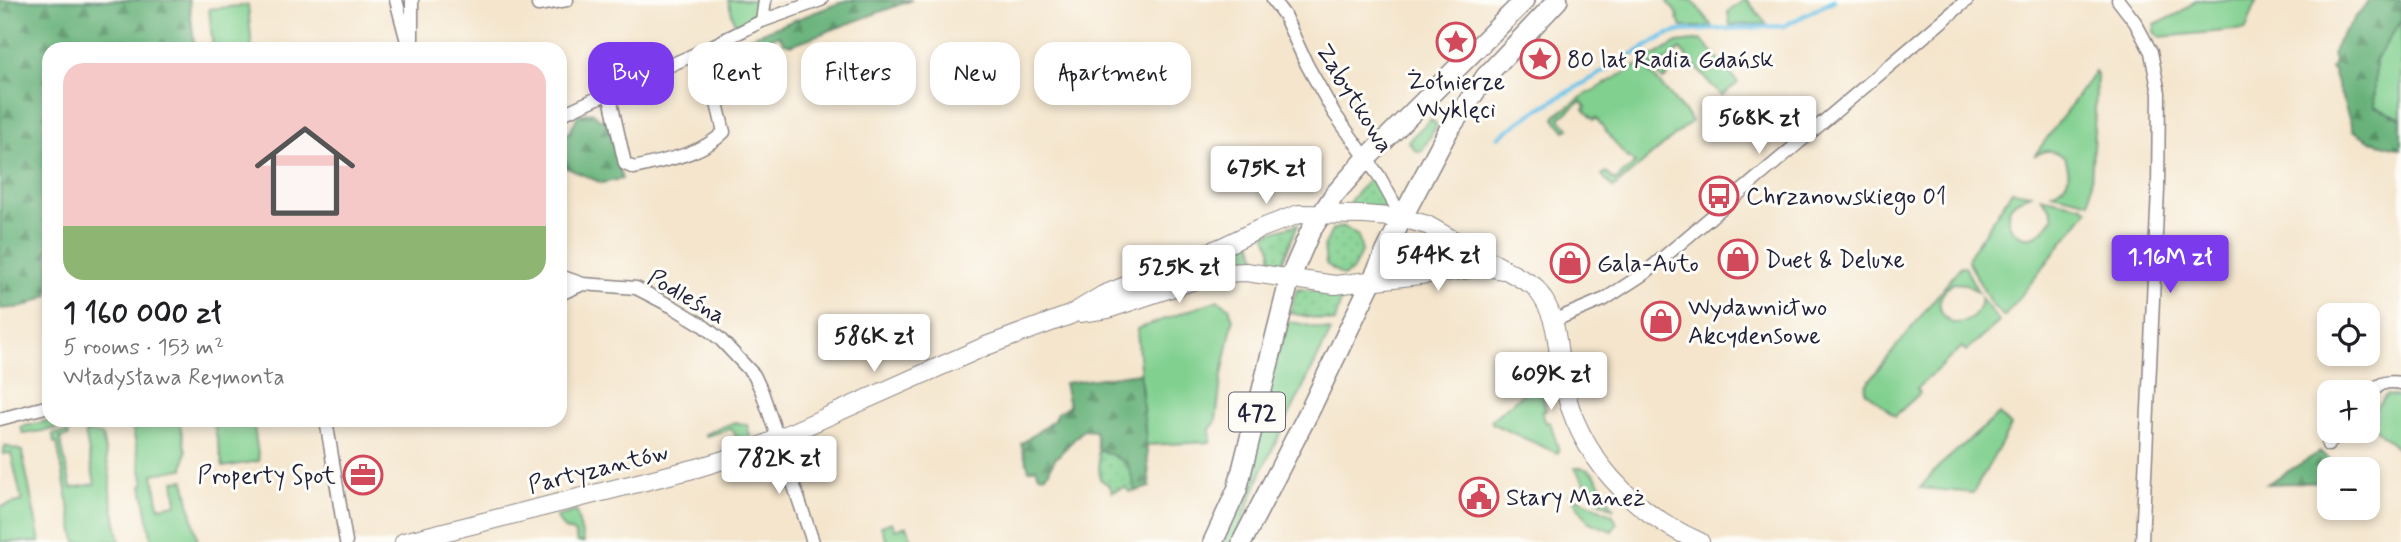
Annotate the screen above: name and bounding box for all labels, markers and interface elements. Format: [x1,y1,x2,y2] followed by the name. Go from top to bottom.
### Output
[1435,21,1477,63] place icon: Żołnierze Wyklęci
[1308,38,1400,159] street label: Zabytkowa
[1519,38,1561,80] place icon: 80 lat Radia Gdańsk
[588,42,674,105] chip: Buy
[688,42,787,105] chip: Rent
[801,42,916,105] chip: Filters
[930,42,1020,105] chip: New
[1034,42,1191,105] chip: Apartment
[1567,45,1774,76] place label: 80 lat Radia Gdańsk
[1407,67,1505,126] place label: Żołnierze Wyklęci
[1694,96,1824,156] pin: 568K zł
[1718,104,1800,134] text: 568K zł
[242,108,368,234] icon: home
[1201,146,1331,206] pin: 675K zł
[1227,154,1305,184] text: 675K zł
[1698,175,1740,217] bus stop icon: Chrzanowskiego 01
[1746,182,1946,215] place label: Chrzanowskiego 01
[1373,233,1503,293] pin: 544K zł
[2098,236,2242,295] pin: 1.16M zł
[1717,238,1759,280] shop icon: Duet & Deluxe
[1396,241,1480,271] text: 544K zł
[1549,242,1591,284] shop icon: Gala-Auto
[2128,243,2212,273] text: 1.16M zł
[1765,245,1905,276] place label: Duet & Deluxe
[1114,246,1244,305] pin: 525K zł
[1597,249,1699,280] place label: Gala-Auto
[1138,253,1220,283] text: 525K zł
[642,263,731,332] street label: Podleśna
[1688,293,1827,352] place label: Wydawnictwo Akcydensowe
[63,294,222,333] text: 1 160 000 zł
[1640,300,1682,342] shop icon: Wydawnictwo Akcydensowe
[2317,303,2380,520] map controls
[2317,303,2380,366] button: locate
[809,314,939,374] pin: 586K zł
[834,322,914,352] text: 586K zł
[63,333,224,363] text: 5 rooms · 153 m²
[1486,352,1616,412] pin: 609K zł
[1511,360,1591,390] text: 609K zł
[63,363,285,393] text: Władysława Reymonta
[2317,380,2380,443] button: +
[1229,392,1285,432] road number: 472
[714,436,844,496] pin: 782K zł
[525,437,671,502] street label: Partyzantów
[738,444,820,474] text: 782K zł
[342,454,384,496] office icon: Property Spot
[2317,457,2380,520] button: −
[198,461,336,492] place label: Property Spot
[1458,476,1500,518] public building icon: Stary Maneż
[1506,483,1645,514] place label: Stary Maneż

